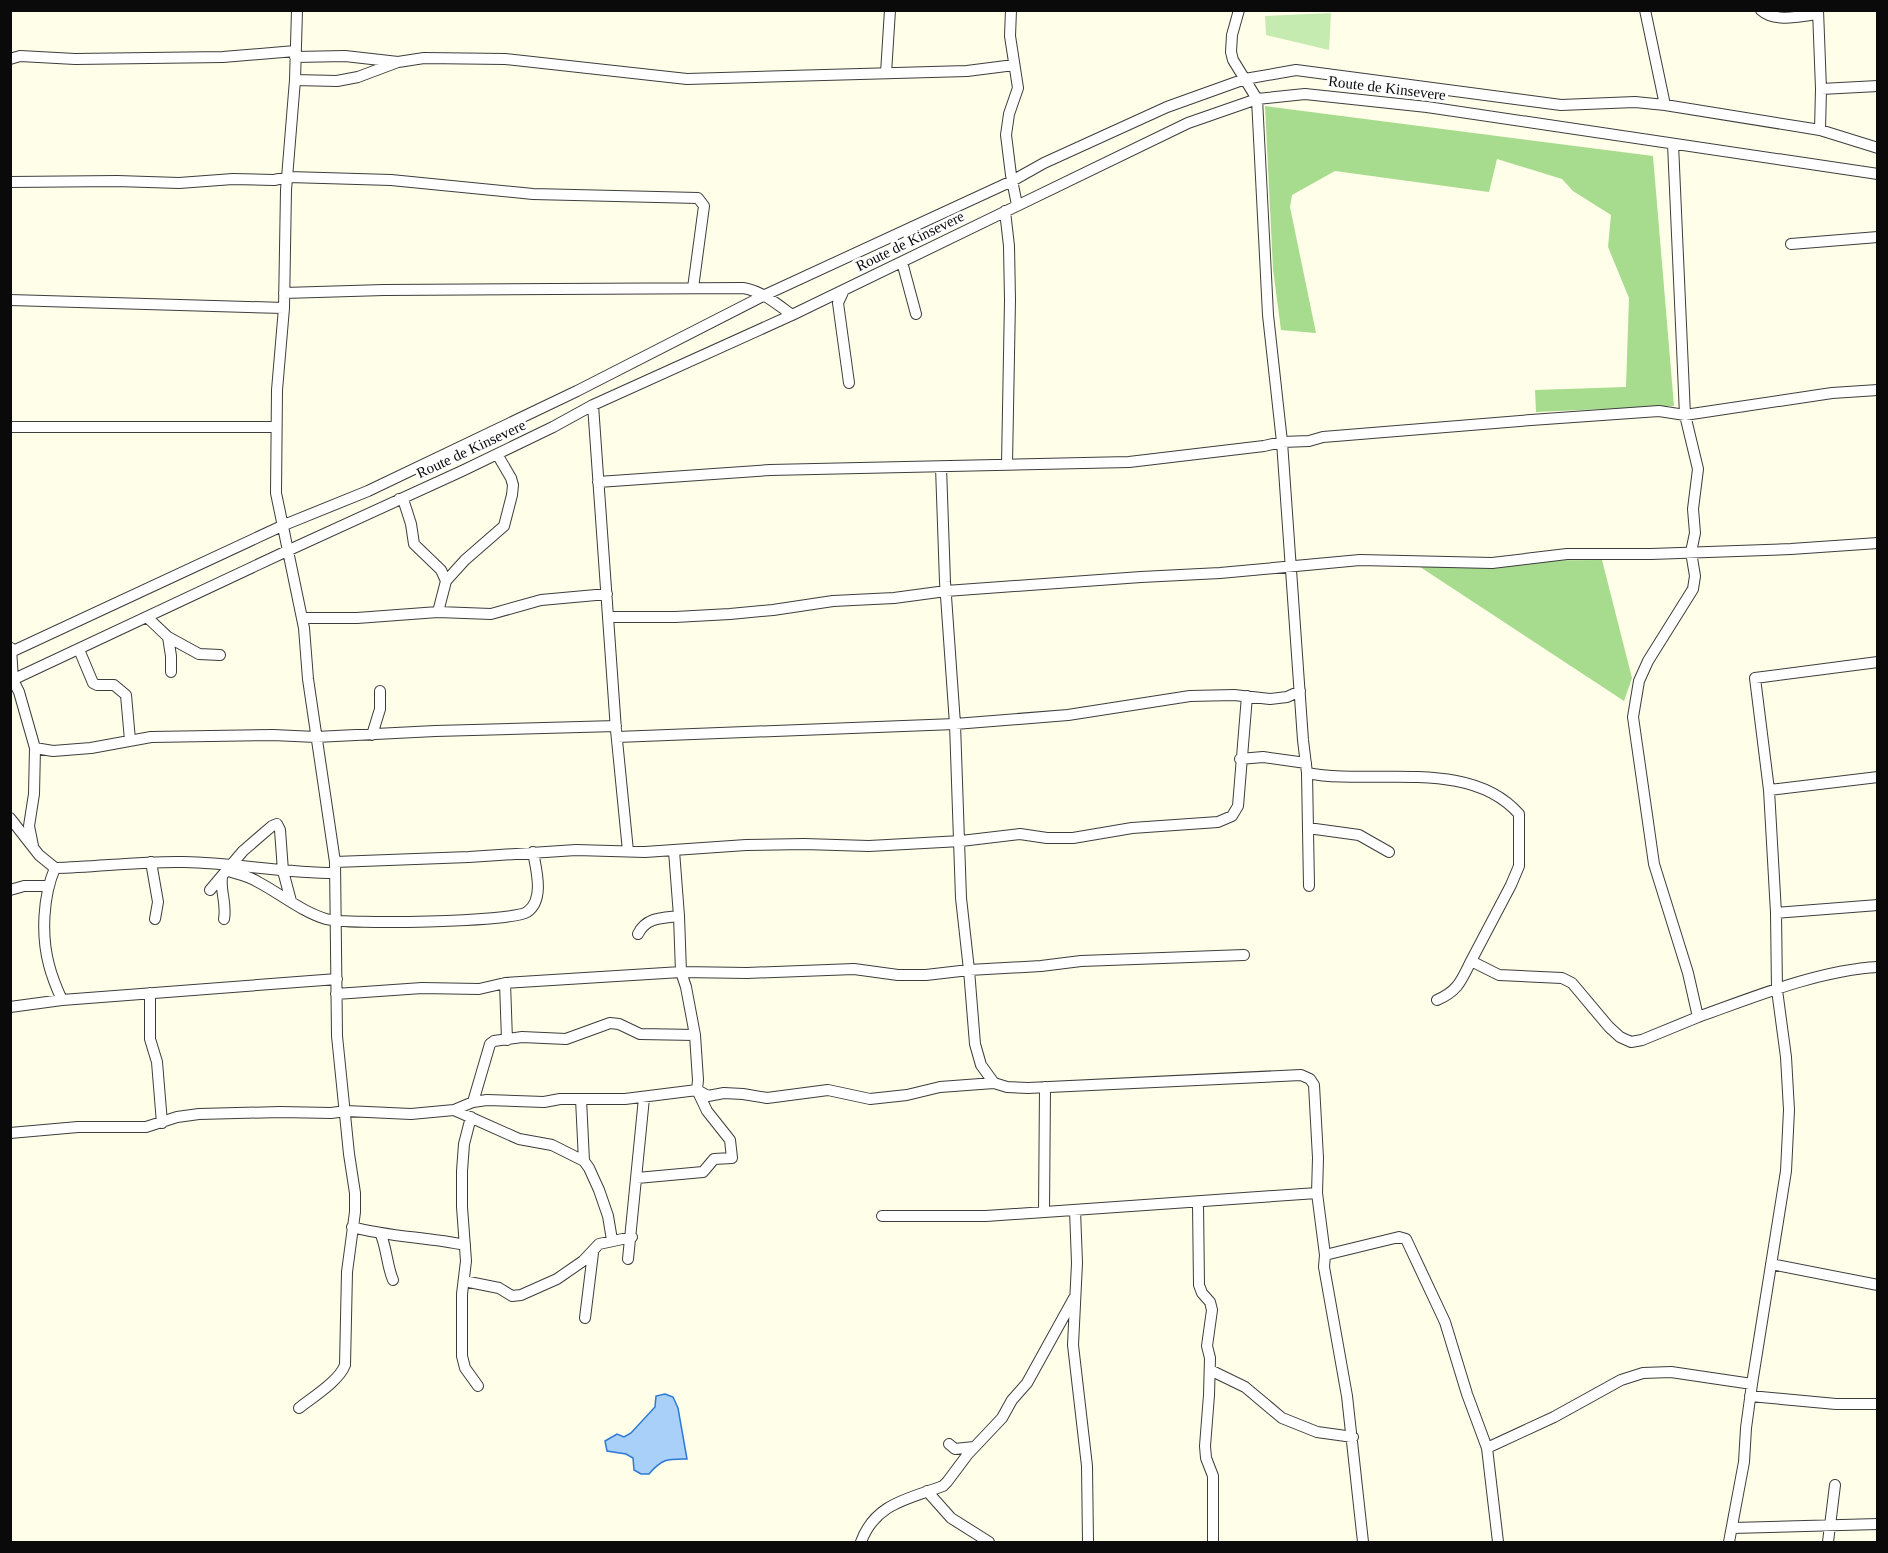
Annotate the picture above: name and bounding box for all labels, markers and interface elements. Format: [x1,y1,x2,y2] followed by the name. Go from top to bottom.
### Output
[1327,73,1447,103] street label: Route de Kinsevere
[853,208,967,274] street label: Route de Kinsevere
[414,417,528,481] street label: Route de Kinsevere

